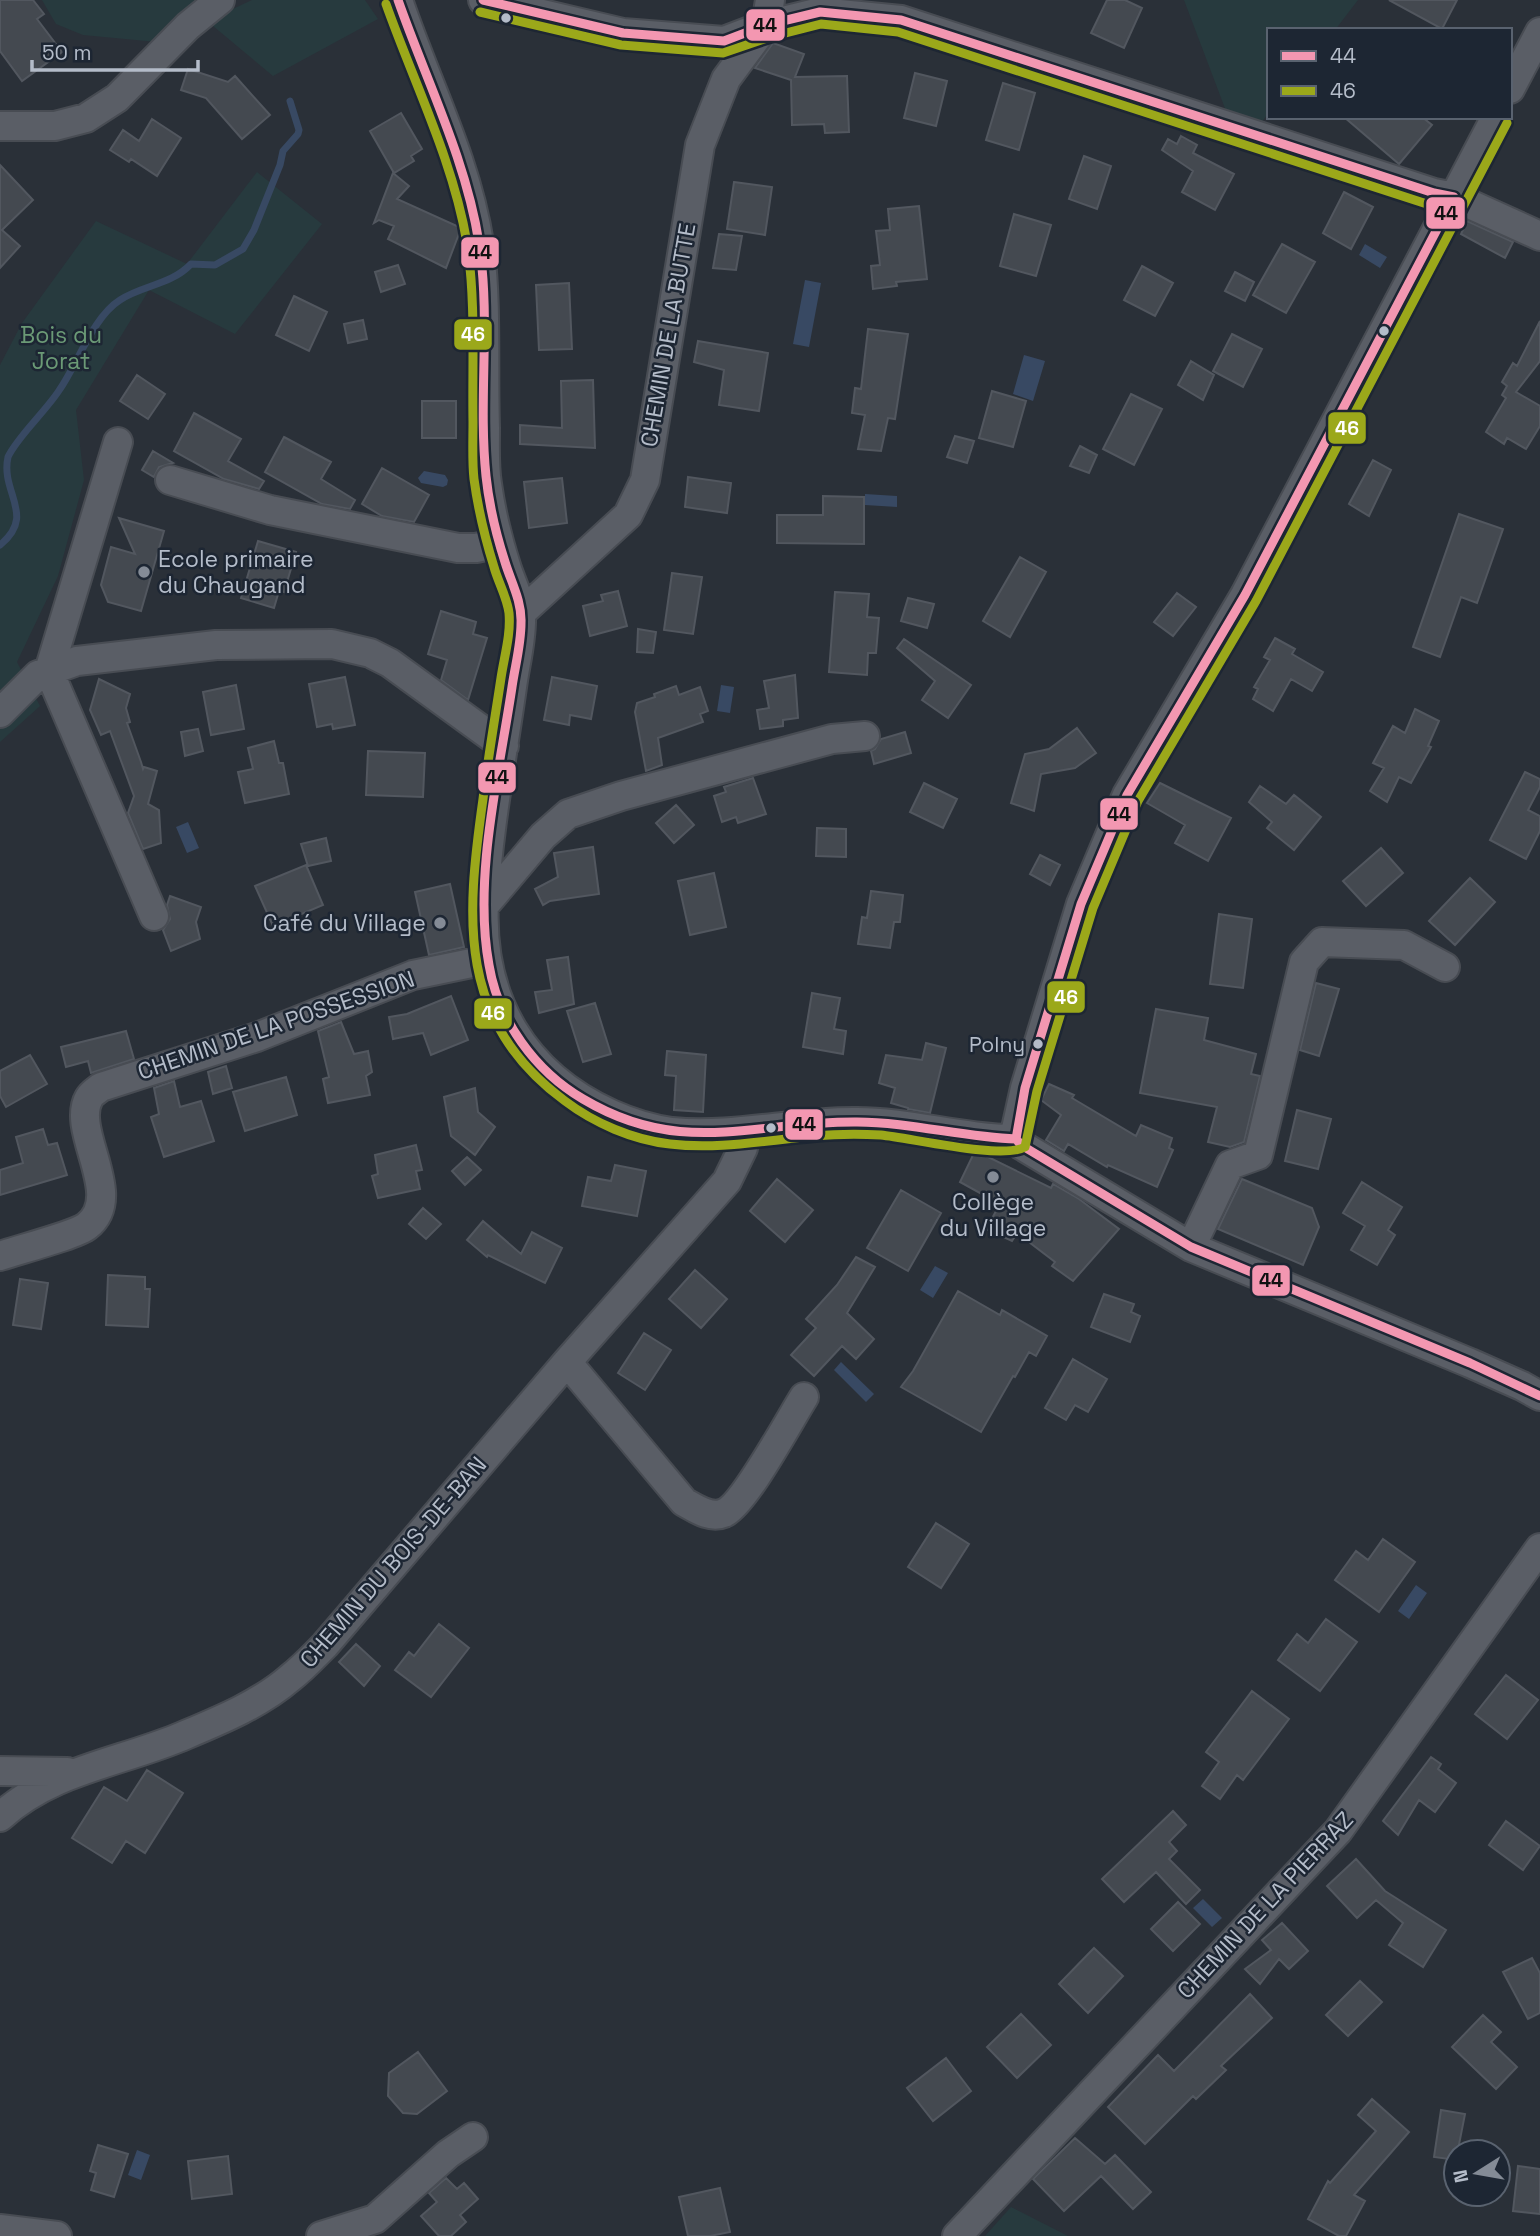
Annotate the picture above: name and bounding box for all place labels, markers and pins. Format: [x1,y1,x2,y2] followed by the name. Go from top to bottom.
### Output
[499,11,513,25] unlabelled marker
[1377,324,1391,338] unlabelled marker
[158,544,314,600] place label: Ecole primaire du Chaugand
[136,564,152,580] marker: Ecole primaire du Chaugand
[263,908,426,938] place label: Café du Village
[432,915,448,931] marker: Café du Village
[969,1031,1025,1058] place label: Polny
[1031,1037,1045,1051] marker: Polny
[764,1121,778,1135] unlabelled marker
[985,1169,1001,1185] marker: Collège du Village
[940,1187,1046,1243] place label: Collège du Village

